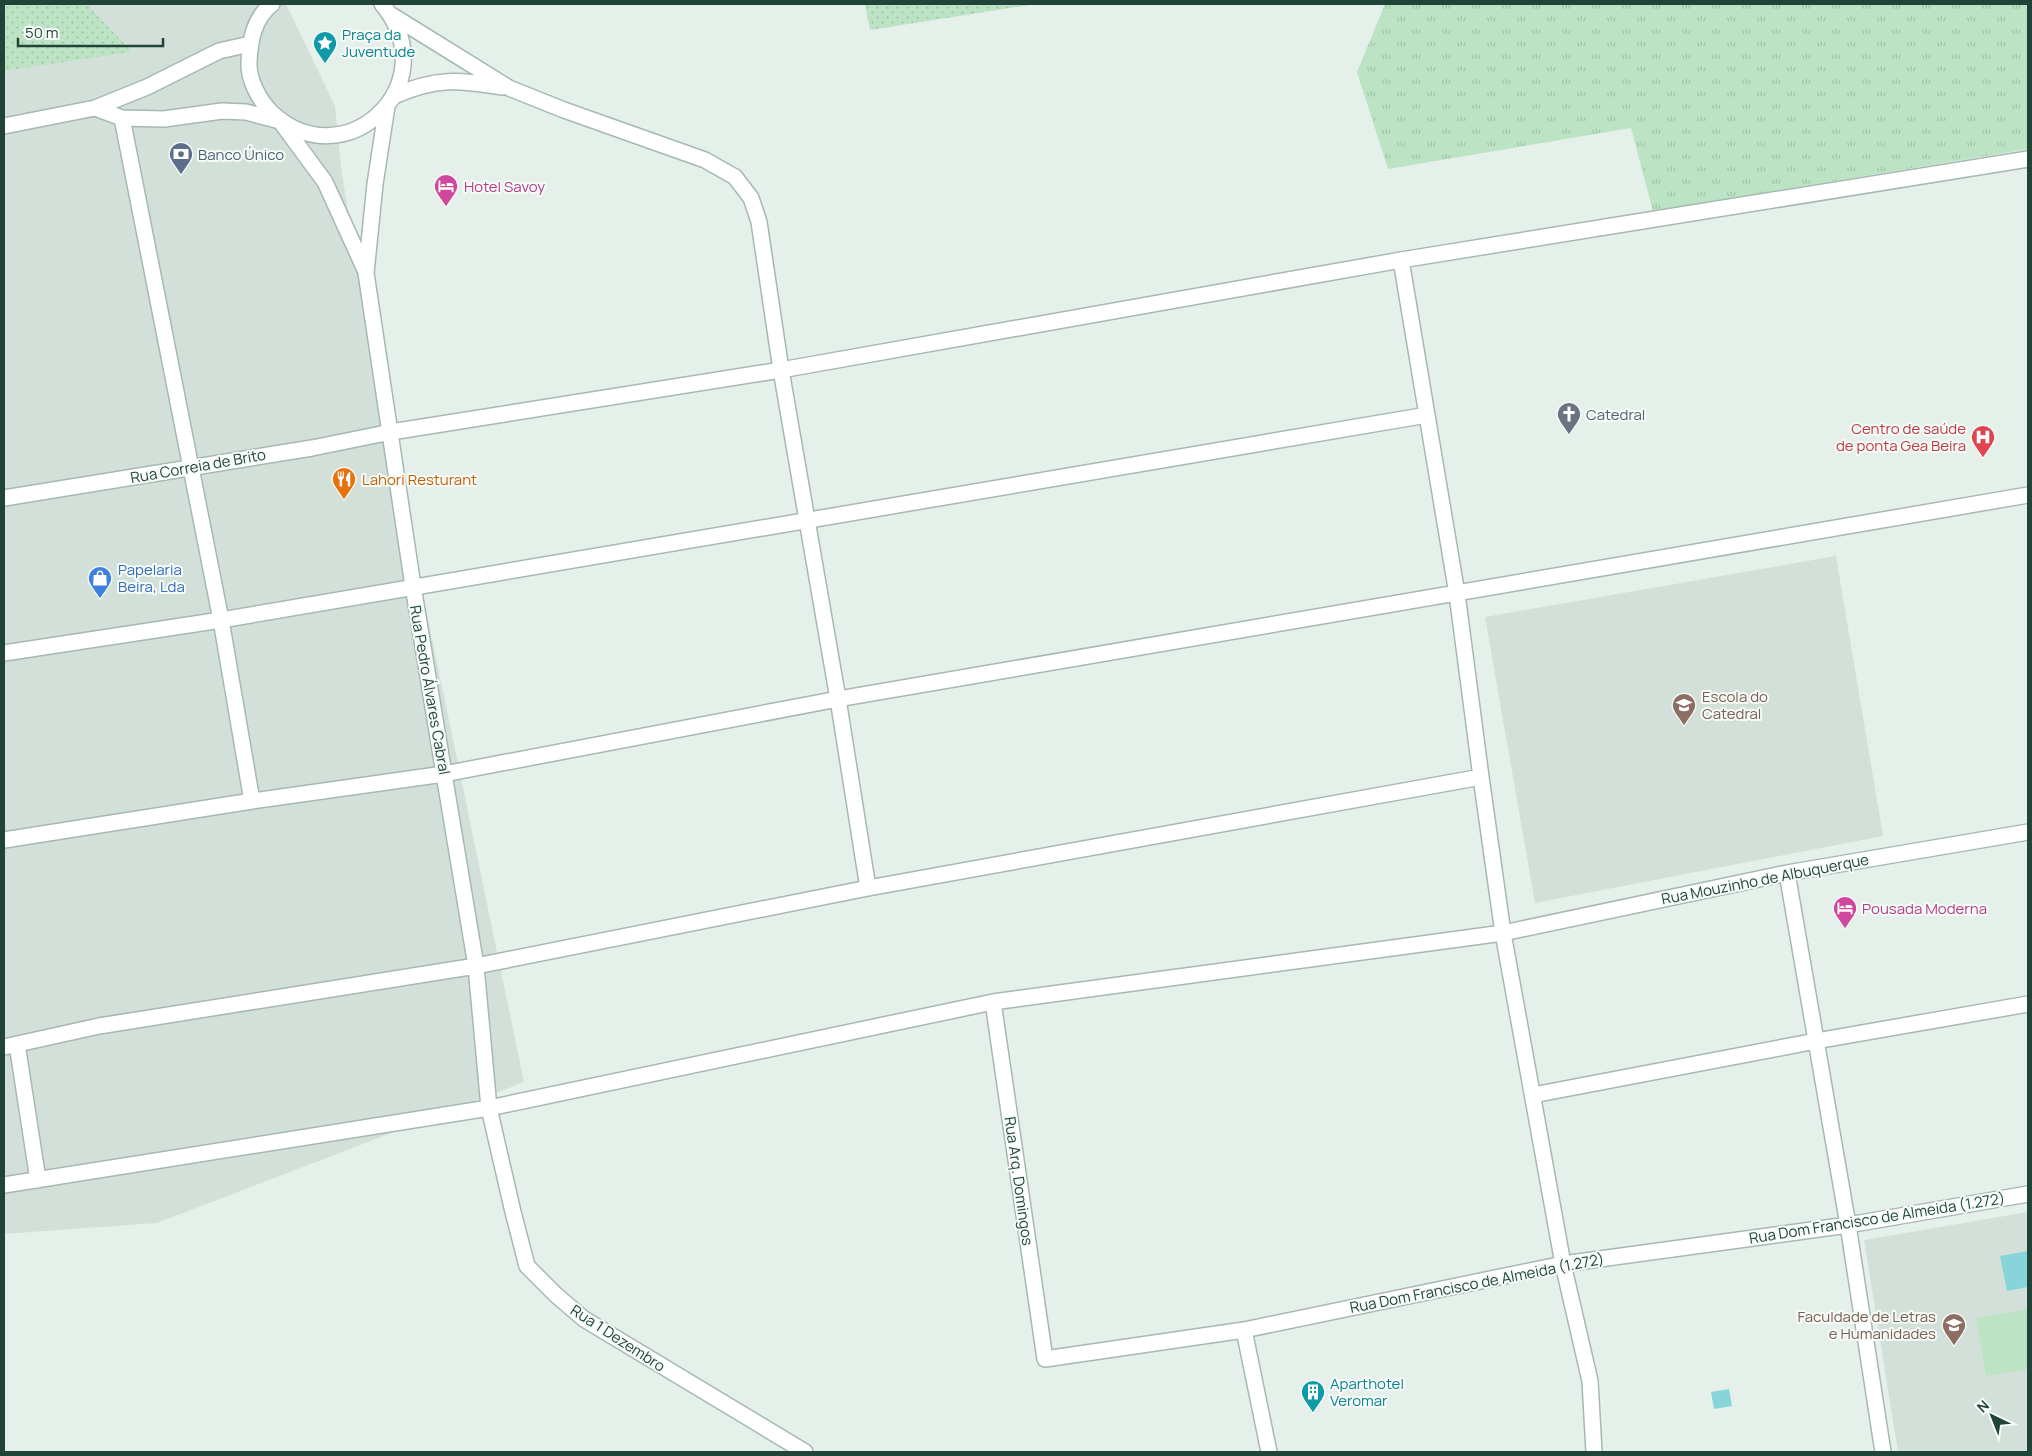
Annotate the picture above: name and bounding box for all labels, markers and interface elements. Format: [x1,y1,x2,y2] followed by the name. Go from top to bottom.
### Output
[18,15,162,47] scale bar
[25,22,59,43] text: 50 m
[342,24,415,62] place label: Praça da Juventude
[312,30,338,64] place icon: Praça da Juventude
[168,141,194,175] bank icon: Banco Único
[198,144,284,165] place label: Banco Único
[433,173,459,207] hotel icon: Hotel Savoy
[464,176,545,197] place label: Hotel Savoy
[1556,401,1582,435] church icon: Catedral
[1586,404,1645,425] place label: Catedral
[1836,418,1966,456] place label: Centro de saúde de ponta Gea Beira
[1970,424,1996,458] hospital icon: Centro de saúde de ponta Gea Beira
[129,444,267,488] street label: Rua Correia de Brito
[331,466,357,500] restaurant icon: Lahori Resturant
[362,469,477,490] place label: Lahori Resturant
[118,559,185,597] place label: Papelaria Beira, Lda
[87,565,113,599] shop icon: Papelaria Beira, Lda
[405,604,455,776] street label: Rua Pedro Álvares Cabral
[1702,686,1768,724] place label: Escola do Catedral
[1671,692,1697,726] school or university icon: Escola do Catedral
[1659,848,1871,909] street label: Rua Mouzinho de Albuquerque
[1832,895,1858,929] hotel icon: Pousada Moderna
[1862,898,1987,919] place label: Pousada Moderna
[1000,1115,1038,1247] street label: Rua Arq. Domingos
[1747,1187,2007,1249] street label: Rua Dom Francisco de Almeida (1.272)
[1348,1248,1606,1318] street label: Rua Dom Francisco de Almeida (1.272)
[567,1300,670,1377] street label: Rua 1 Dezembro
[1797,1306,1936,1344] place label: Faculdade de Letras e Humanidades
[1941,1312,1967,1346] school or university icon: Faculdade de Letras e Humanidades
[1330,1373,1404,1411] place label: Aparthotel Veromar
[1300,1379,1326,1413] building icon: Aparthotel Veromar
[1967,1391,2017,1441] north arrow
[1973,1396,1993,1417] text: N

